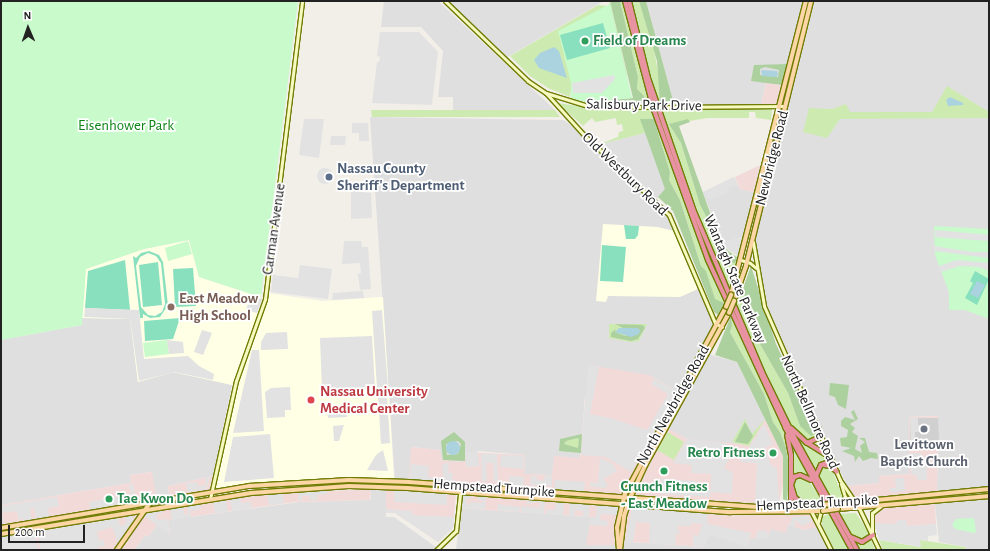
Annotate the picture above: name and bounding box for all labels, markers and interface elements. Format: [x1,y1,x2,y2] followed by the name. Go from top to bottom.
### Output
[8,8,48,48] north arrow
[24,10,32,21] text: N
[593,32,686,50] place label: Field of Dreams
[580,36,590,46] marker: Field of Dreams
[586,95,702,115] street label: Salisbury Park Drive
[751,109,793,207] street label: Newbridge Road
[78,117,174,135] park label: Eisenhower Park
[578,128,672,220] street label: Old Westbury Road
[337,159,465,194] place label: Nassau County Sheriff's Department
[324,172,334,182] marker: Nassau County Sheriff's Department
[259,182,289,276] street label: Carman Avenue
[700,212,770,346] street label: Wantagh State Parkway
[179,289,258,324] place label: East Meadow High School
[166,302,176,312] marker: East Meadow High School
[633,342,713,468] street label: North Newbridge Road
[777,352,843,472] street label: North Bellmore Road
[320,382,428,417] place label: Nassau University Medical Center
[305,394,317,406] marker: Nassau University Medical Center
[919,424,929,434] marker: Levittown Baptist Church
[880,435,968,470] place label: Levittown Baptist Church
[687,444,765,462] place label: Retro Fitness
[768,448,778,458] marker: Retro Fitness
[659,466,669,476] marker: Crunch Fitness - East Meadow
[433,475,555,501] street label: Hempstead Turnpike
[621,477,707,512] place label: Crunch Fitness - East Meadow
[117,490,193,508] place label: Tae Kwon Do
[756,491,878,515] street label: Hempstead Turnpike
[104,494,114,504] marker: Tae Kwon Do
[10,517,87,543] scale bar
[15,526,45,538] text: 200 m

